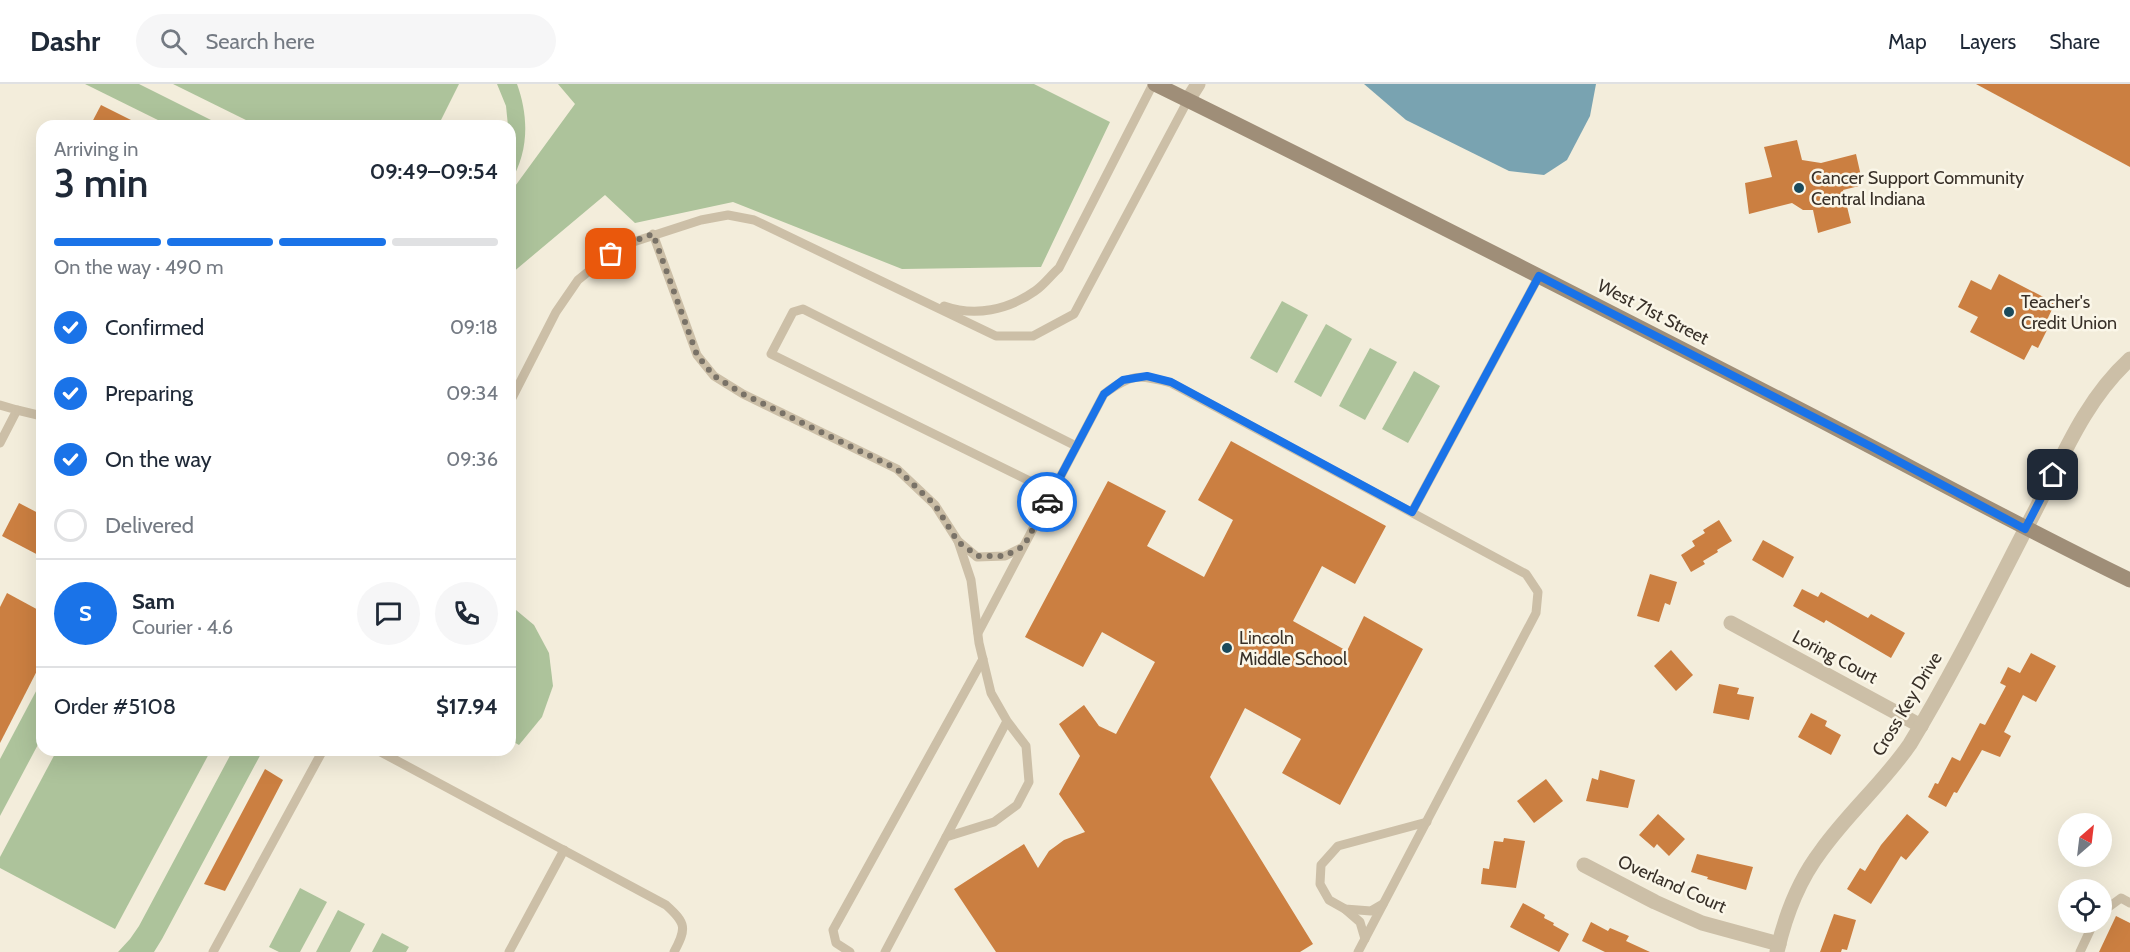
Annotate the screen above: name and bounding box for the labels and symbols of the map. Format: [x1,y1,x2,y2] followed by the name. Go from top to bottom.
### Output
[1811,167,2024,210] place label: Cancer Support Community Central Indiana
[1792,181,1806,195] marker: Cancer Support Community Central Indiana
[585,228,636,279] pin
[1594,275,1712,349] street label: West 71st Street
[2021,291,2117,334] place label: Teacher's Credit Union
[2002,305,2016,319] marker: Teacher's Credit Union
[2027,449,2078,500] pin
[1017,472,1077,532] courier
[1789,625,1881,689] street label: Loring Court
[1239,627,1348,670] place label: Lincoln Middle School
[1220,641,1234,655] marker: Lincoln Middle School
[1867,648,1947,760] street label: Cross Key Drive
[2058,813,2112,867] north arrow
[1614,850,1730,918] street label: Overland Court

